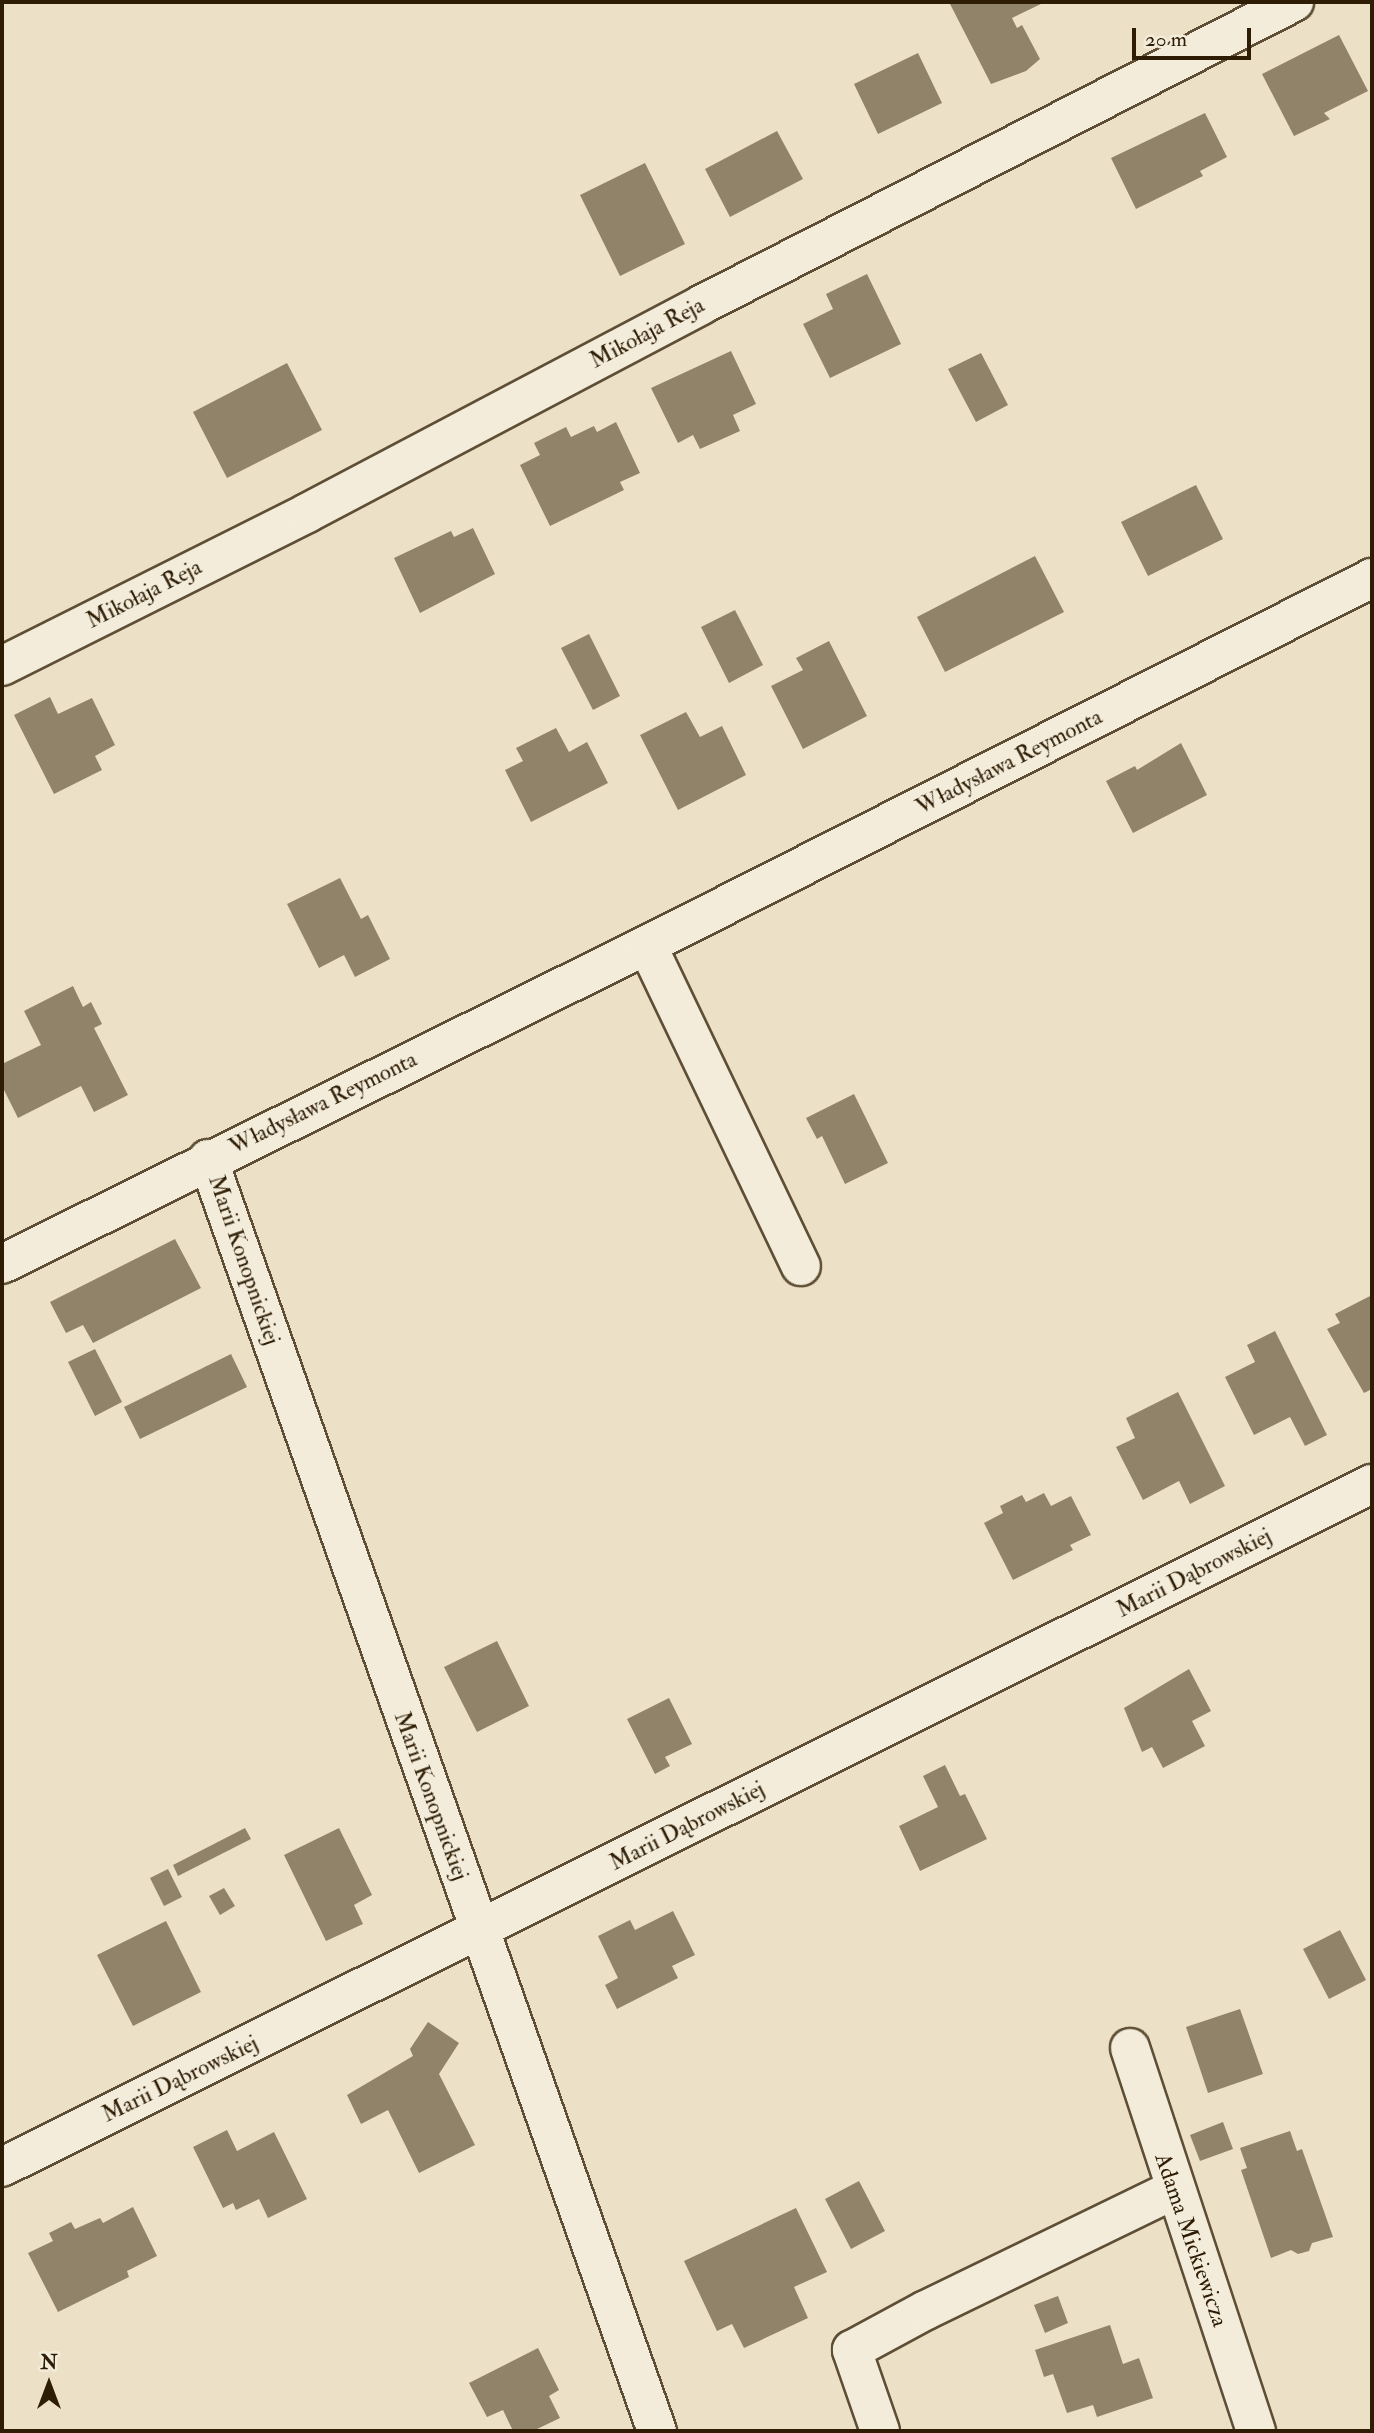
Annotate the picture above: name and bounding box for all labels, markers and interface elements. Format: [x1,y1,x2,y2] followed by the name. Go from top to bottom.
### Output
[1136,14,1255,58] scale bar
[1145,26,1187,53] text: 20 m
[585,291,709,375] street label: Mikołaja Reja
[82,553,206,635] street label: Mikołaja Reja
[911,703,1107,821] street label: Władysława Reymonta
[225,1046,421,1160] street label: Władysława Reymonta
[202,1172,286,1348] street label: Marii Konopnickiej
[1112,1522,1276,1624] street label: Marii Dąbrowskiej
[388,1708,474,1884] street label: Marii Konopnickiej
[605,1775,769,1877] street label: Marii Dąbrowskiej
[98,2029,262,2129] street label: Marii Dąbrowskiej
[1148,2150,1234,2330] street label: Adama Mickiewicza
[14,2349,84,2419] north arrow
[40,2351,58,2375] text: N

